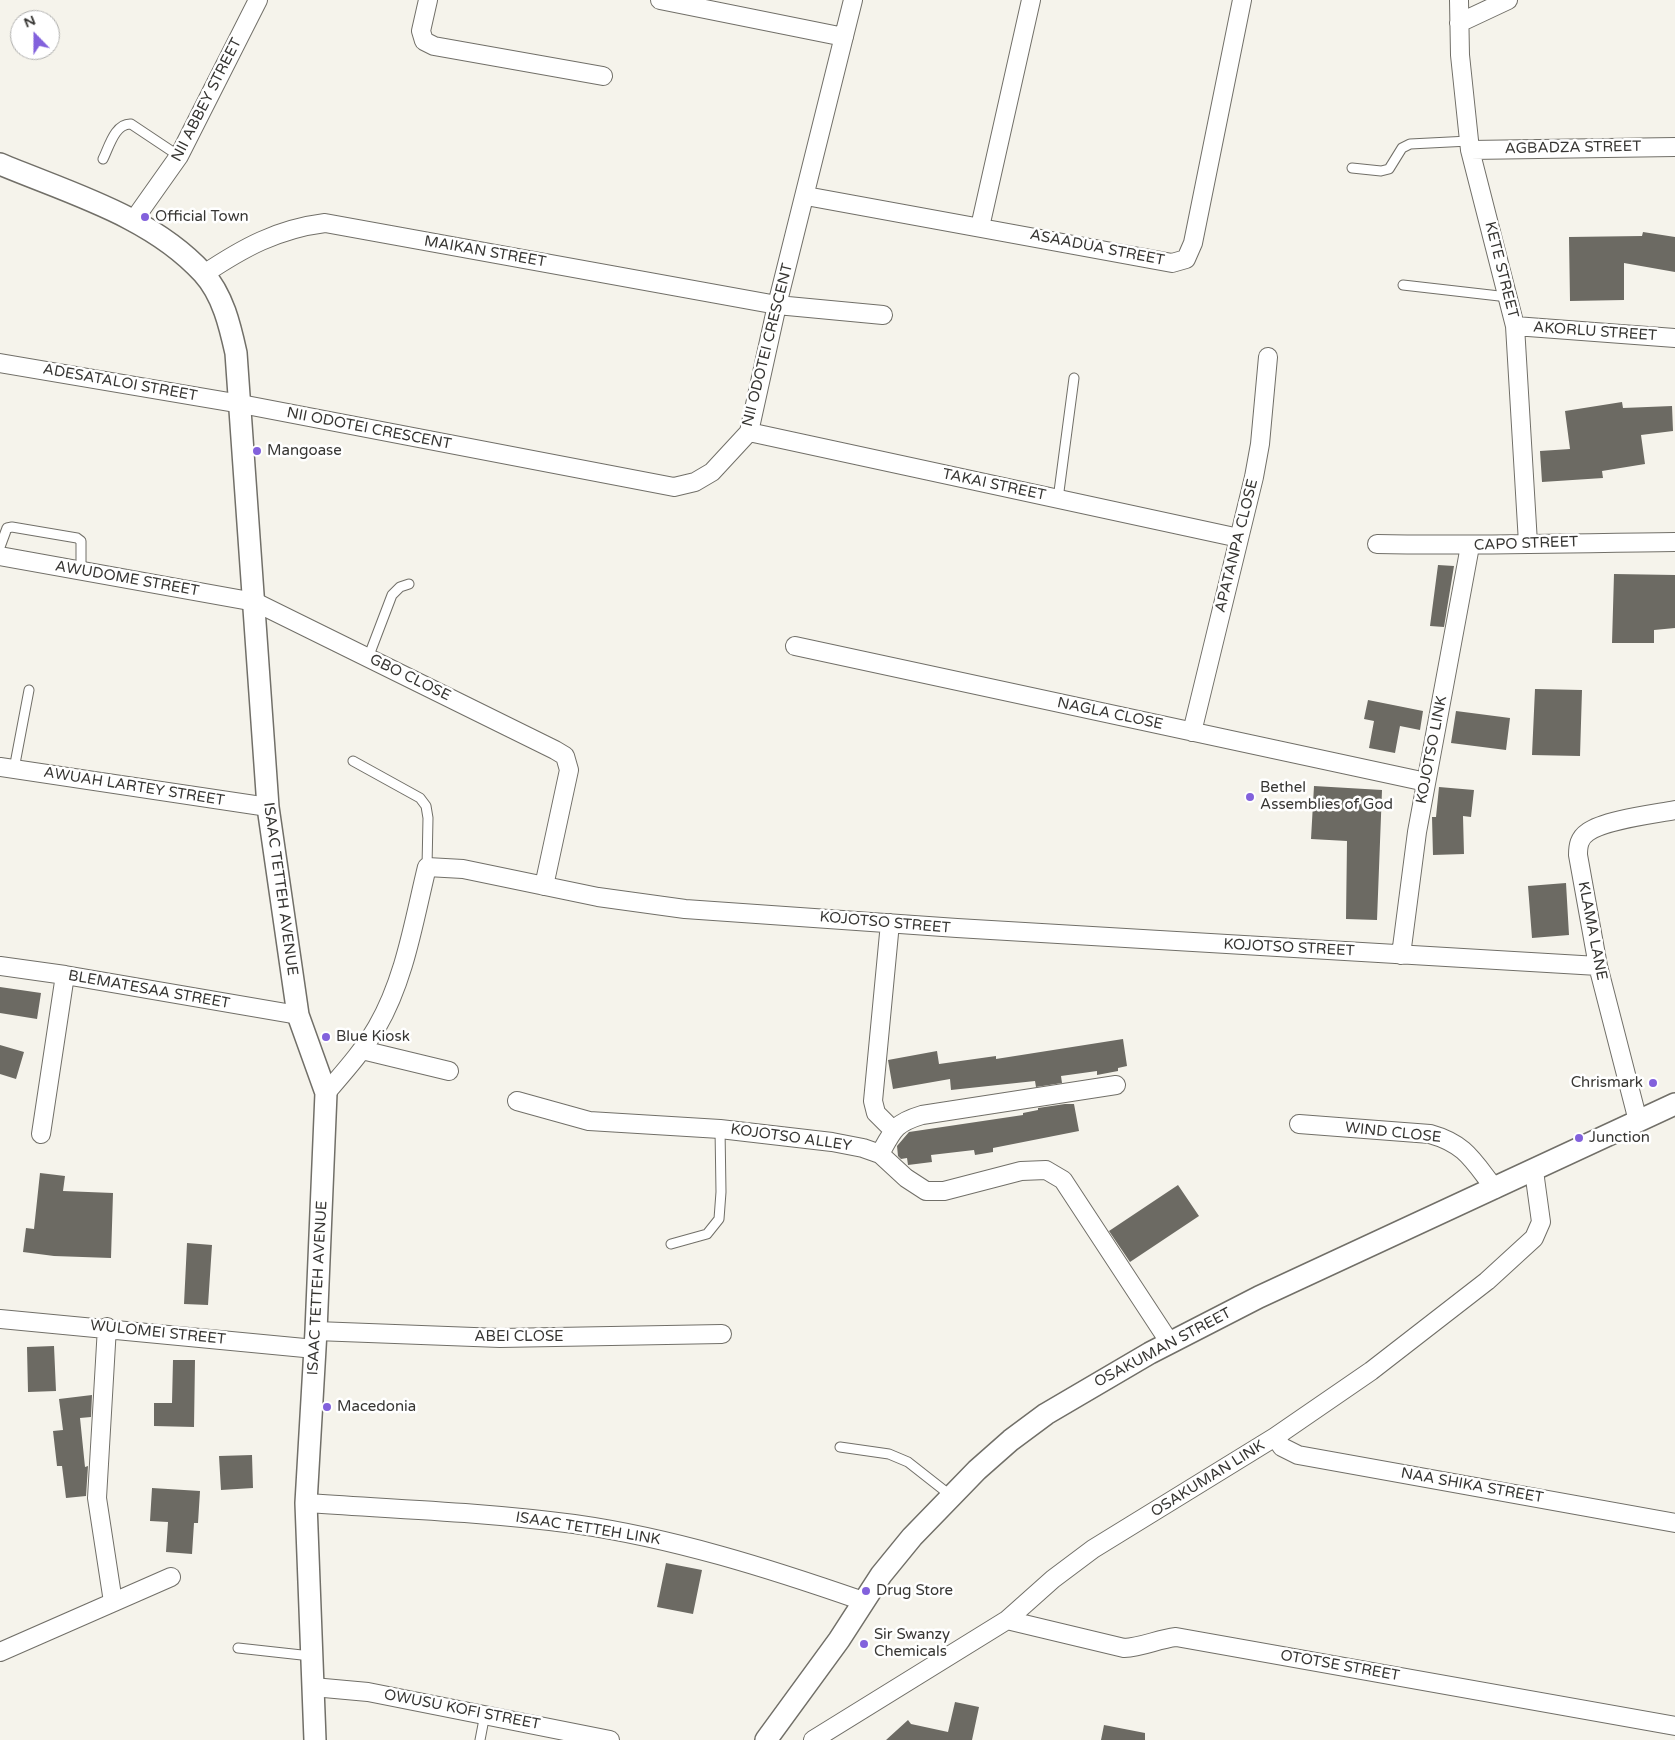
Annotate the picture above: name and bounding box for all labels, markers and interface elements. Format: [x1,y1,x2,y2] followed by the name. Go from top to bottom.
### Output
[10,10,60,60] north arrow
[21,12,38,32] text: N
[168,35,246,165] street label: NII ABBEY STREET
[1505,138,1641,158] street label: AGBADZA STREET
[155,208,249,226] place label: Official Town
[139,211,151,223] marker: Official Town
[1480,220,1522,320] street label: KETE STREET
[1028,226,1166,270] street label: ASAADUA STREET
[423,232,547,272] street label: MAIKAN STREET
[739,261,797,429] street label: NII ODOTEI CRESCENT
[1533,319,1657,345] street label: AKORLU STREET
[41,361,199,405] street label: ADESATALOI STREET
[285,404,453,454] street label: NII ODOTEI CRESCENT
[267,442,342,460] place label: Mangoase
[251,445,263,457] marker: Mangoase
[941,465,1047,505] street label: TAKAI STREET
[1212,477,1262,615] street label: APATANPA CLOSE
[1473,533,1579,555] street label: CAPO STREET
[54,557,200,601] street label: AWUDOME STREET
[367,651,453,705] street label: GBO CLOSE
[1055,694,1165,734] street label: NAGLA CLOSE
[1413,694,1451,806] street label: KOJOTSO LINK
[42,764,226,810] street label: AWUAH LARTEY STREET
[1260,779,1393,814] place label: Bethel Assemblies of God
[1244,791,1256,803] marker: Bethel Assemblies of God
[259,801,301,977] street label: ISAAC TETTEH AVENUE
[1574,880,1610,982] street label: KLAMA LANE
[819,908,951,938] street label: KOJOTSO STREET
[1223,936,1355,960] street label: KOJOTSO STREET
[67,967,231,1013] street label: BLEMATESAA STREET
[336,1028,410,1046] place label: Blue Kiosk
[320,1031,332,1043] marker: Blue Kiosk
[1571,1074,1643,1092] place label: Chrismark
[1647,1077,1659,1089] marker: Chrismark
[1344,1119,1442,1147] street label: WIND CLOSE
[729,1121,853,1155] street label: KOJOTSO ALLEY
[1589,1129,1650,1147] place label: Junction
[1573,1132,1585,1144] marker: Junction
[304,1200,332,1376] street label: ISAAC TETTEH AVENUE
[1091,1304,1235,1392] street label: OSAKUMAN STREET
[89,1317,227,1349] street label: WULOMEI STREET
[474,1328,564,1346] street label: ABEI CLOSE
[337,1398,416,1416] place label: Macedonia
[321,1401,333,1413] marker: Macedonia
[1148,1437,1268,1521] street label: OSAKUMAN LINK
[1399,1465,1545,1507] street label: NAA SHIKA STREET
[514,1509,662,1549] street label: ISAAC TETTEH LINK
[876,1582,953,1600] place label: Drug Store
[860,1585,872,1597] marker: Drug Store
[874,1626,950,1661] place label: Sir Swanzy Chemicals
[858,1638,870,1650] marker: Sir Swanzy Chemicals
[1279,1647,1401,1685] street label: OTOTSE STREET
[382,1686,542,1734] street label: OWUSU KOFI STREET

